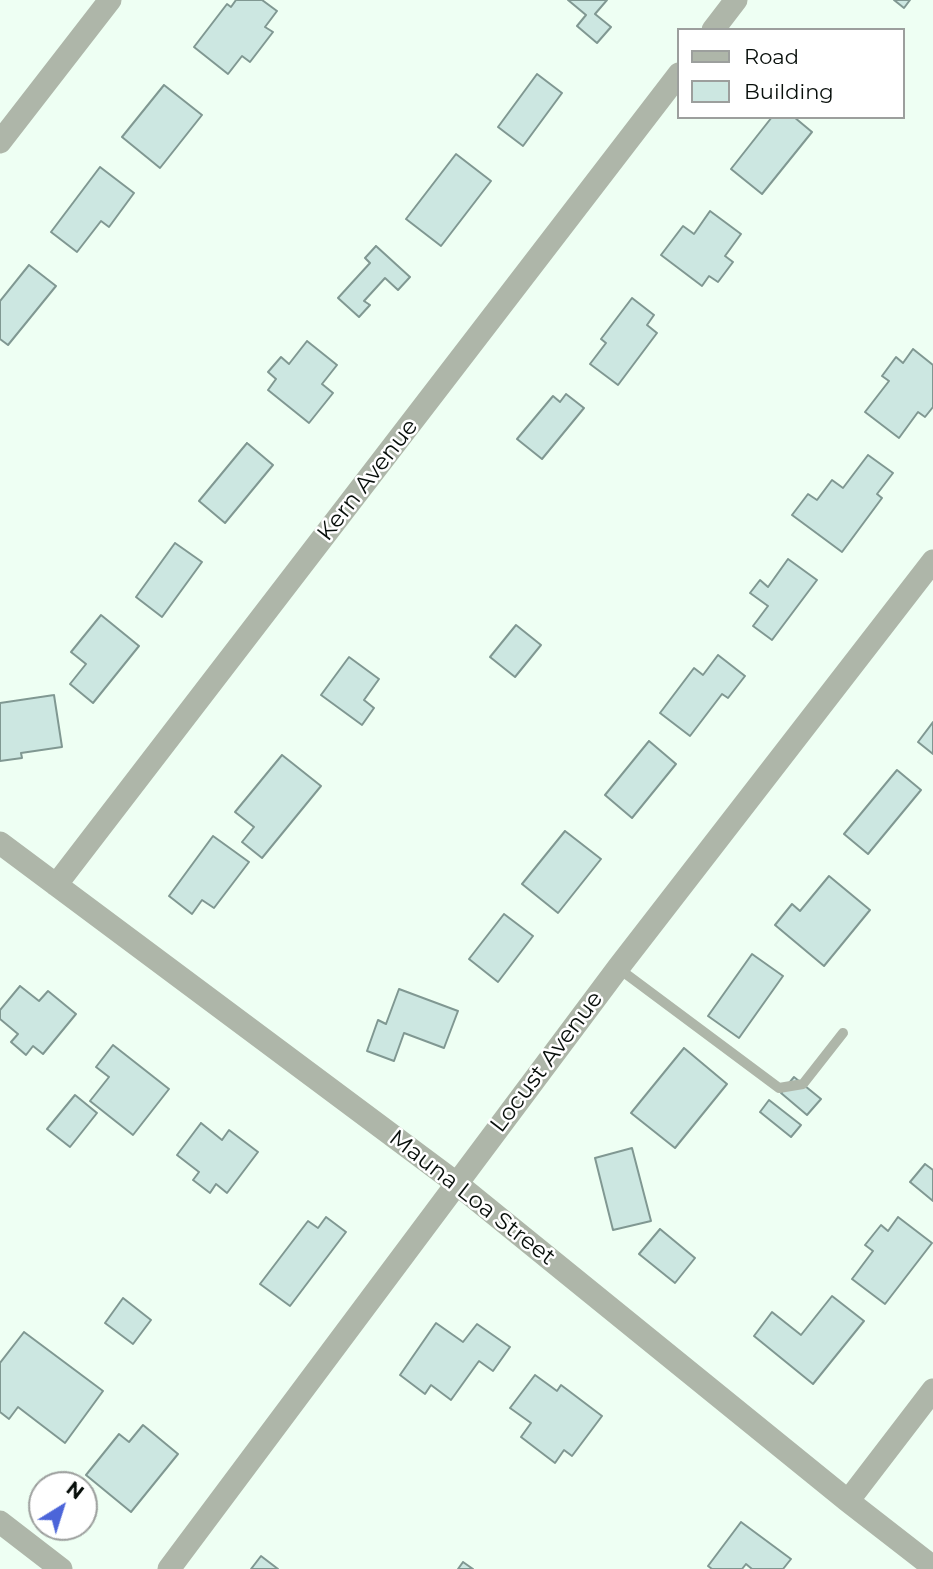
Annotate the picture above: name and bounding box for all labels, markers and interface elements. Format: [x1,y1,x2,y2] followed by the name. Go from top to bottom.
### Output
[678,28,905,119] legend
[744,44,799,69] text: Road
[744,79,834,104] text: Building
[312,414,424,546] street label: Kern Avenue
[485,986,609,1138] street label: Locust Avenue
[384,1125,560,1271] street label: Mauna Loa Street
[28,1471,98,1541] north arrow
[62,1477,88,1504] text: N

